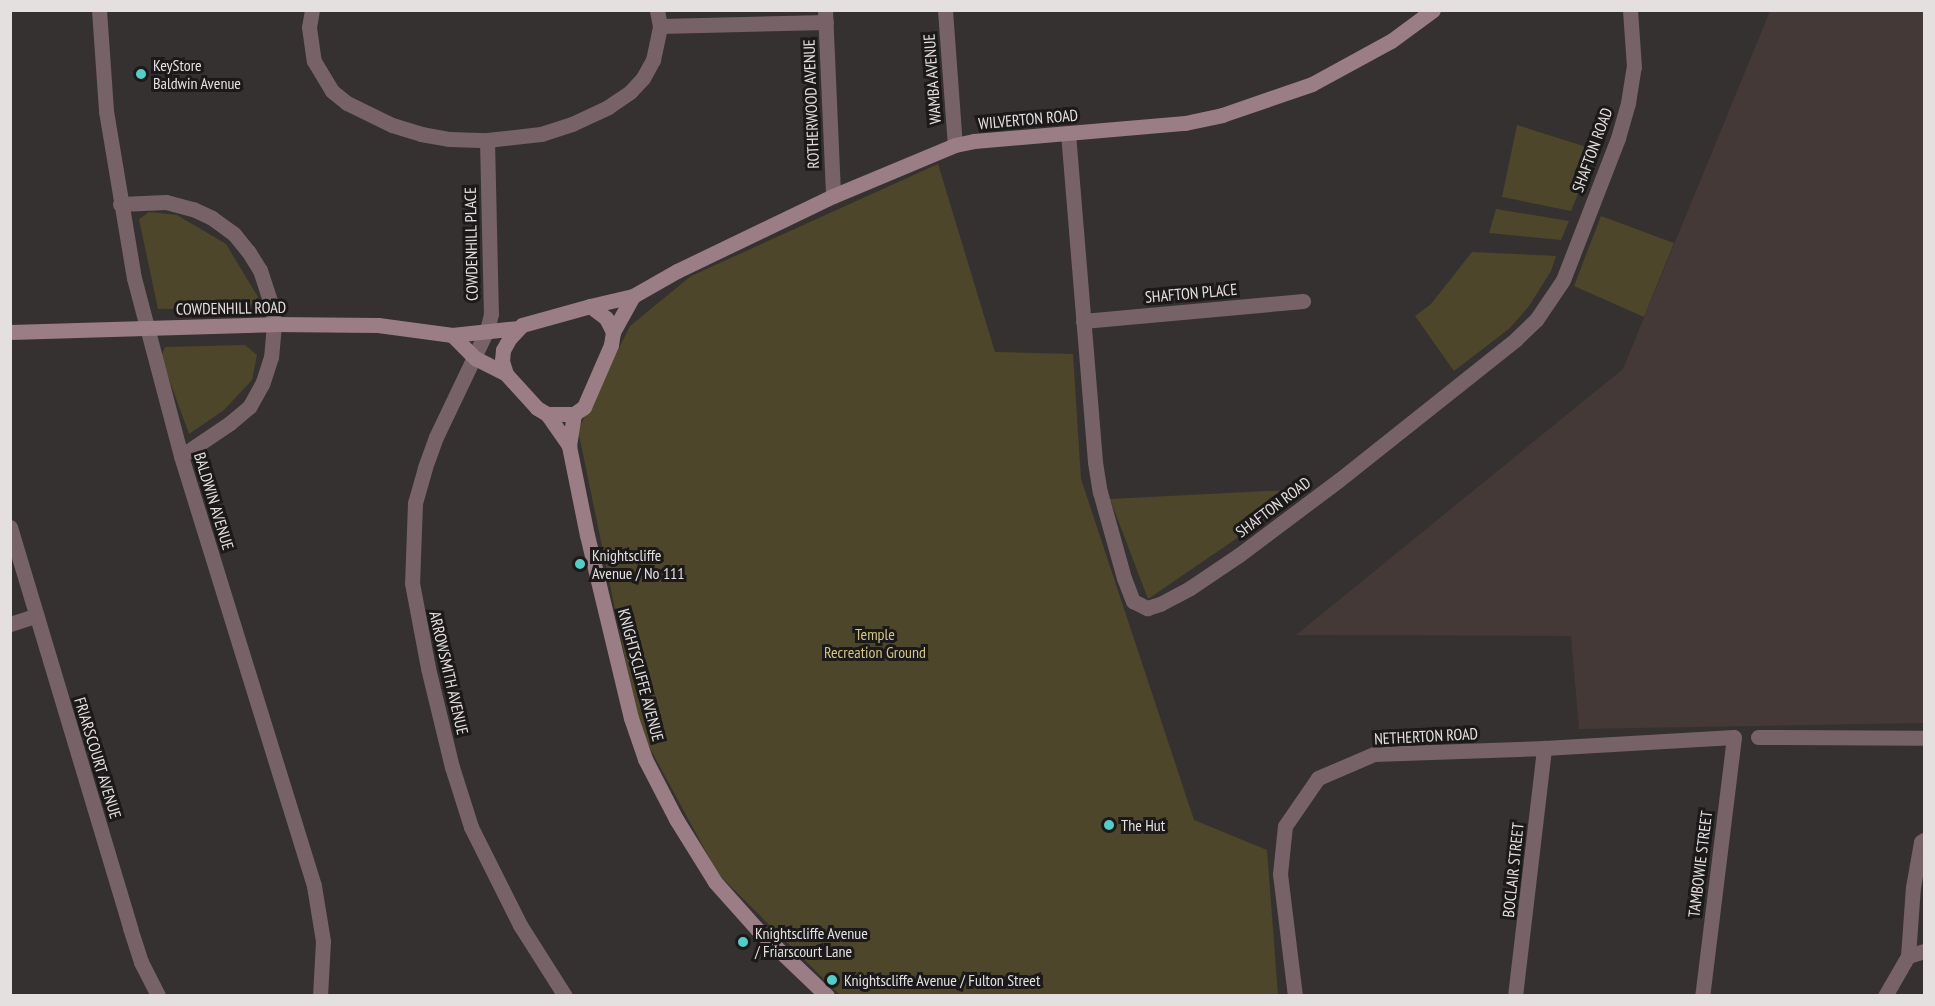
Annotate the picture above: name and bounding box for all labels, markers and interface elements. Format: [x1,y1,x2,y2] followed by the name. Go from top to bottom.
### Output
[919,33,945,125] street label: WAMBA AVENUE
[799,39,823,169] street label: ROTHERWOOD AVENUE
[153,55,241,93] place label: KeyStore Baldwin Avenue
[134,67,148,81] marker: KeyStore Baldwin Avenue
[977,105,1079,133] street label: WILVERTON ROAD
[1568,105,1616,195] street label: SHAFTON ROAD
[460,187,482,301] street label: COWDENHILL PLACE
[1144,279,1238,307] street label: SHAFTON PLACE
[175,297,287,319] street label: COWDENHILL ROAD
[190,450,238,552] street label: BALDWIN AVENUE
[1232,473,1314,541] street label: SHAFTON ROAD
[592,545,684,583] place label: Knightscliffe Avenue / No 111
[573,557,587,571] marker: Knightscliffe Avenue / No 111
[614,606,668,744] street label: KNIGHTSCLIFFE AVENUE
[425,609,473,737] street label: ARROWSMITH AVENUE
[824,624,926,662] park label: Temple Recreation Ground
[70,695,126,821] street label: FRIARSCOURT AVENUE
[1374,724,1478,748] street label: NETHERTON ROAD
[1684,810,1716,918] street label: TAMBOWIE STREET
[1121,815,1165,835] place label: The Hut
[1102,818,1116,832] marker: The Hut
[1498,822,1528,918] street label: BOCLAIR STREET
[755,923,868,961] place label: Knightscliffe Avenue / Friarscourt Lane
[736,935,750,949] marker: Knightscliffe Avenue / Friarscourt Lane
[844,970,1041,990] place label: Knightscliffe Avenue / Fulton Street
[825,973,839,987] marker: Knightscliffe Avenue / Fulton Street

